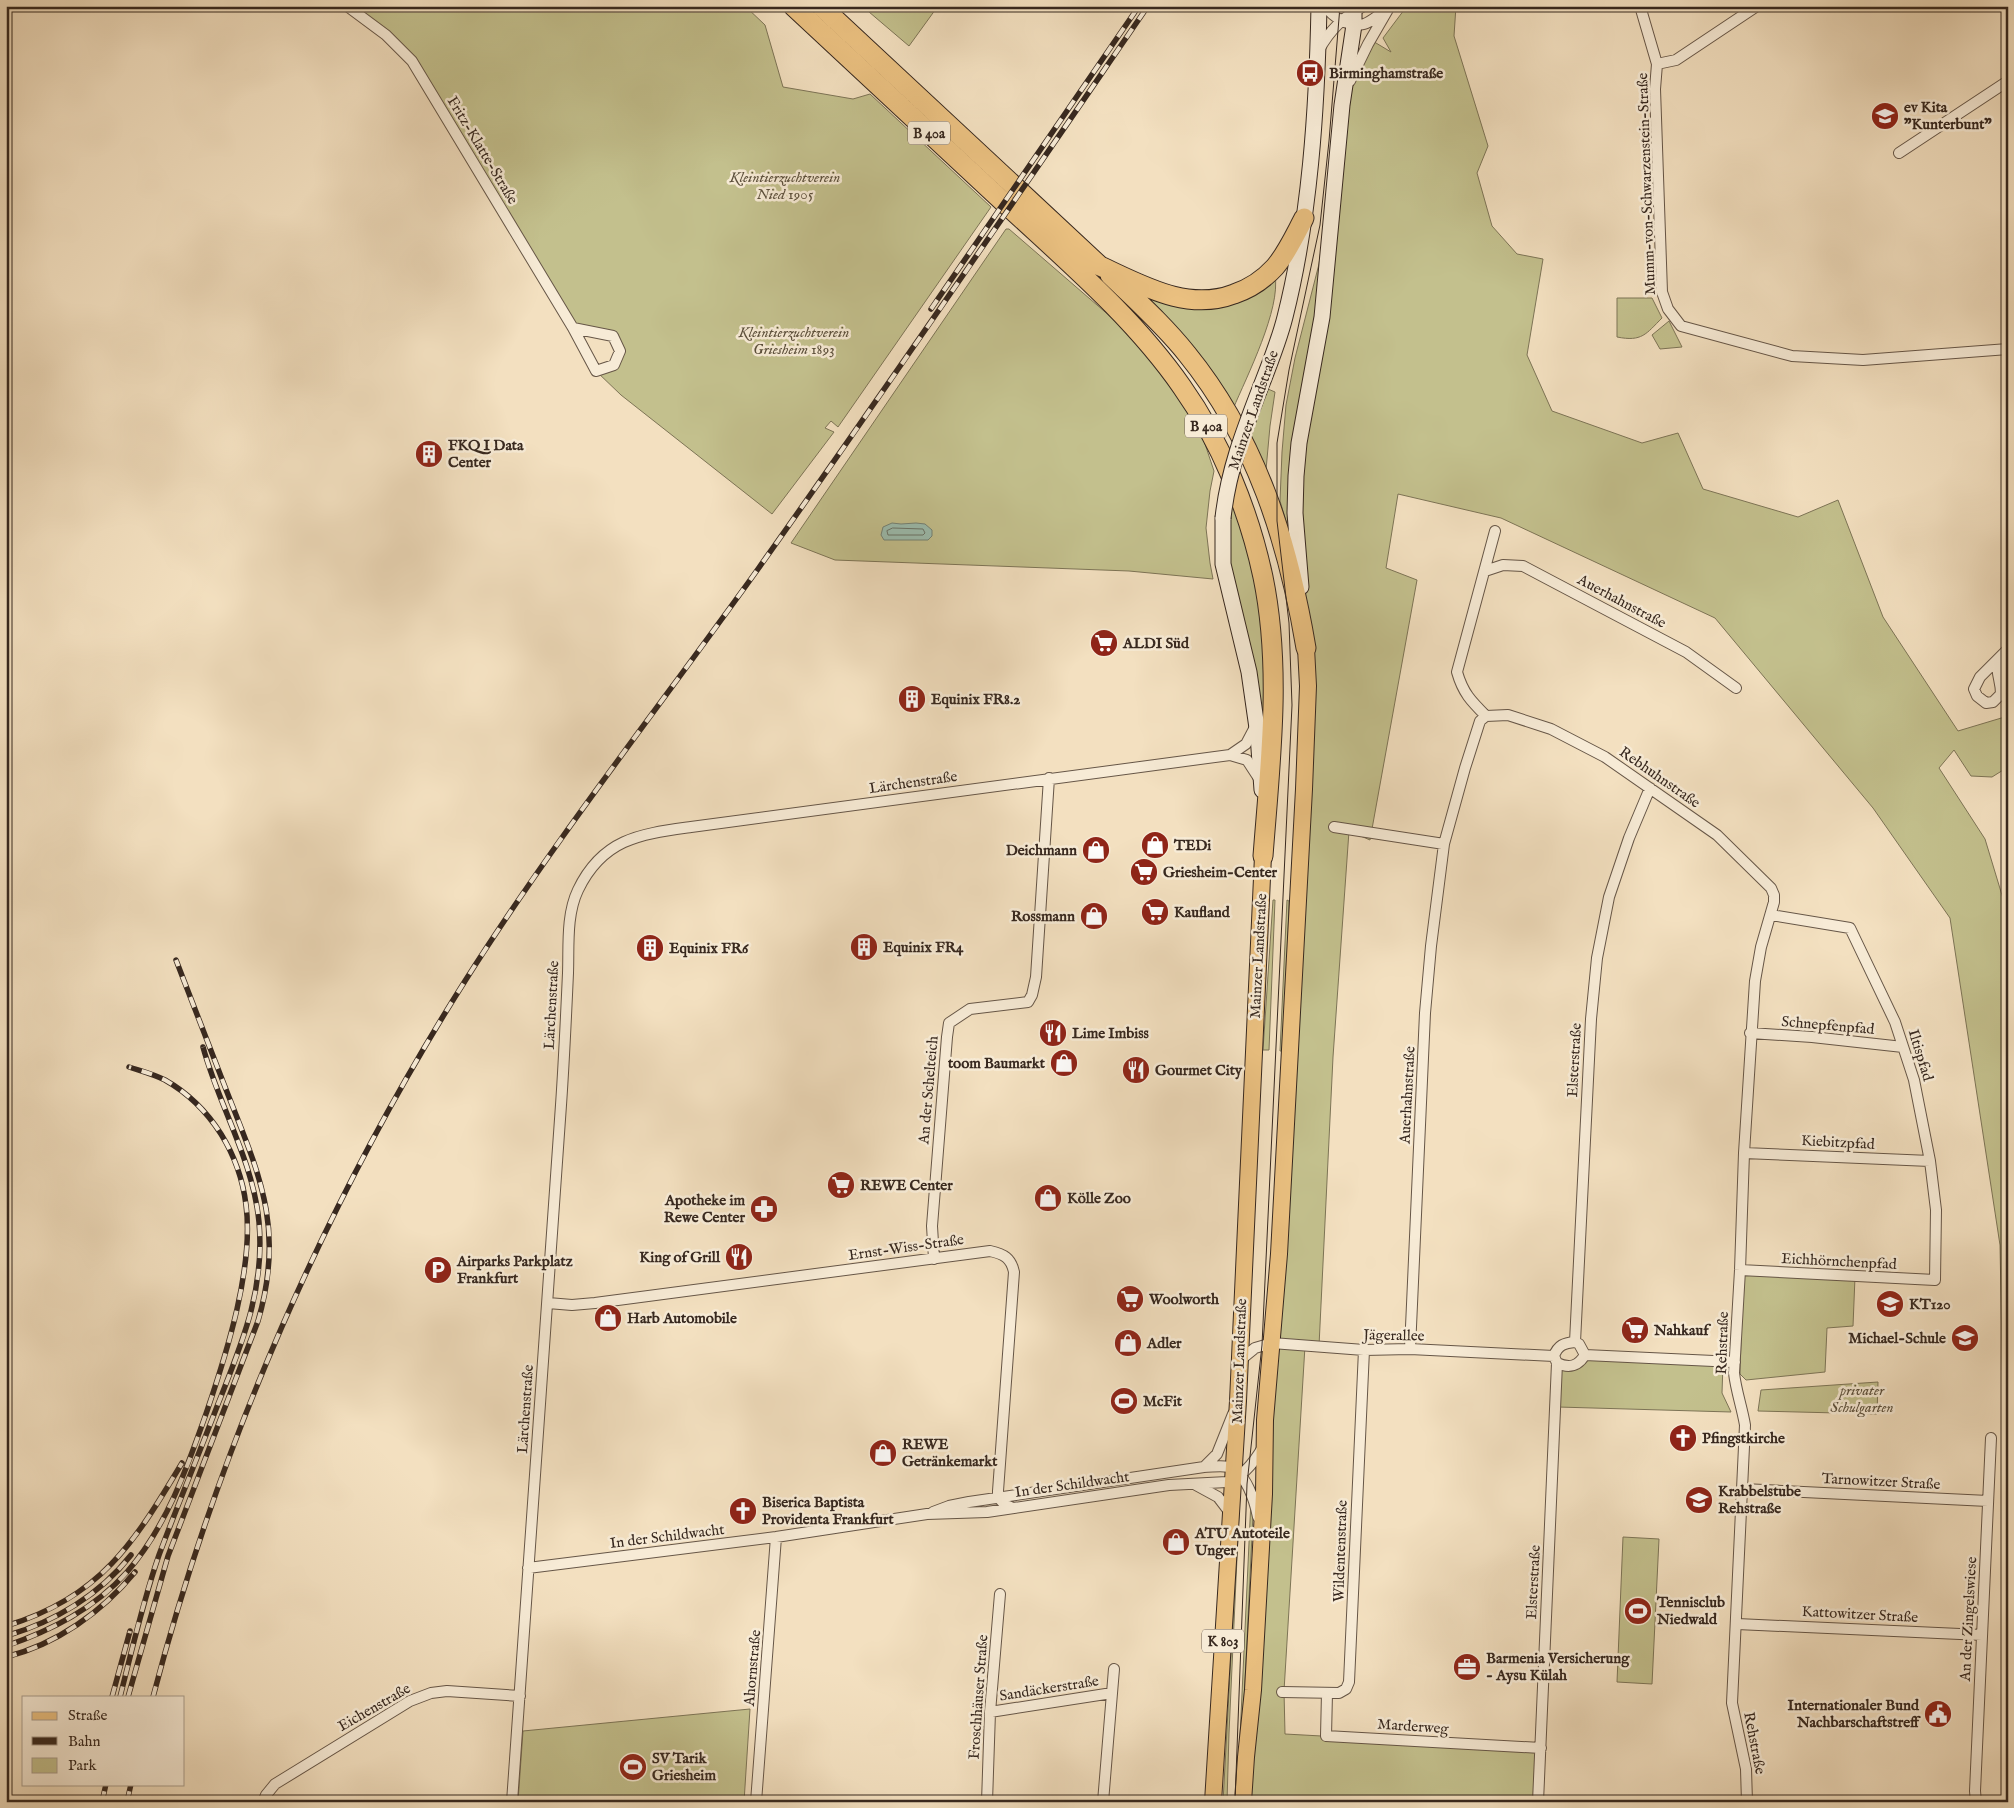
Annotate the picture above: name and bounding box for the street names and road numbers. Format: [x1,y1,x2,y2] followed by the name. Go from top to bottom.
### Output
[1633,72,1660,296] street label: Mumm-von-Schwarzenstein-Straße
[443,93,522,208] street label: Fritz-Klatte-Straße
[908,122,950,144] road number: B 40a
[1224,348,1283,473] street label: Mainzer Landstraße
[1185,414,1227,438] road number: B 40a
[1573,570,1669,633] street label: Auerhahnstraße
[1615,742,1704,812] street label: Rebhuhnstraße
[868,767,959,798] street label: Lärchenstraße
[1246,893,1271,1019] street label: Mainzer Landstraße
[540,960,563,1050] street label: Lärchenstraße
[1781,1012,1876,1039] street label: Schnepfenpfad
[1563,1022,1586,1098] street label: Elsterstraße
[1904,1027,1938,1084] street label: Iltispfad
[914,1035,943,1146] street label: An der Schelteich
[1395,1046,1420,1145] street label: Auerhahnstraße
[1801,1131,1876,1154] street label: Kiebitzpfad
[847,1230,965,1265] street label: Ernst-Wiss-Straße
[1781,1249,1898,1274] street label: Eichhörnchenpfad
[1228,1298,1251,1424] street label: Mainzer Landstraße
[1712,1311,1733,1375] street label: Rehstraße
[1361,1325,1425,1346] street label: Jägerallee
[513,1364,538,1454] street label: Lärchenstraße
[1014,1467,1130,1502] street label: In der Schildwacht
[1821,1469,1941,1494] street label: Tarnowitzer Straße
[1329,1499,1352,1602] street label: Wildentenstraße
[609,1520,725,1553] street label: In der Schildwacht
[1522,1544,1545,1620] street label: Elsterstraße
[1956,1556,1981,1683] street label: An der Zingelswiese
[1801,1602,1919,1627] street label: Kattowitzer Straße
[740,1629,765,1708] street label: Ahornstraße
[1202,1630,1244,1652] road number: K 803
[965,1634,992,1760] street label: Froschhäuser Straße
[998,1671,1100,1706] street label: Sandäckerstraße
[335,1679,414,1736] street label: Eichenstraße
[1739,1710,1770,1776] street label: Rehstraße
[1377,1715,1450,1739] street label: Marderweg

